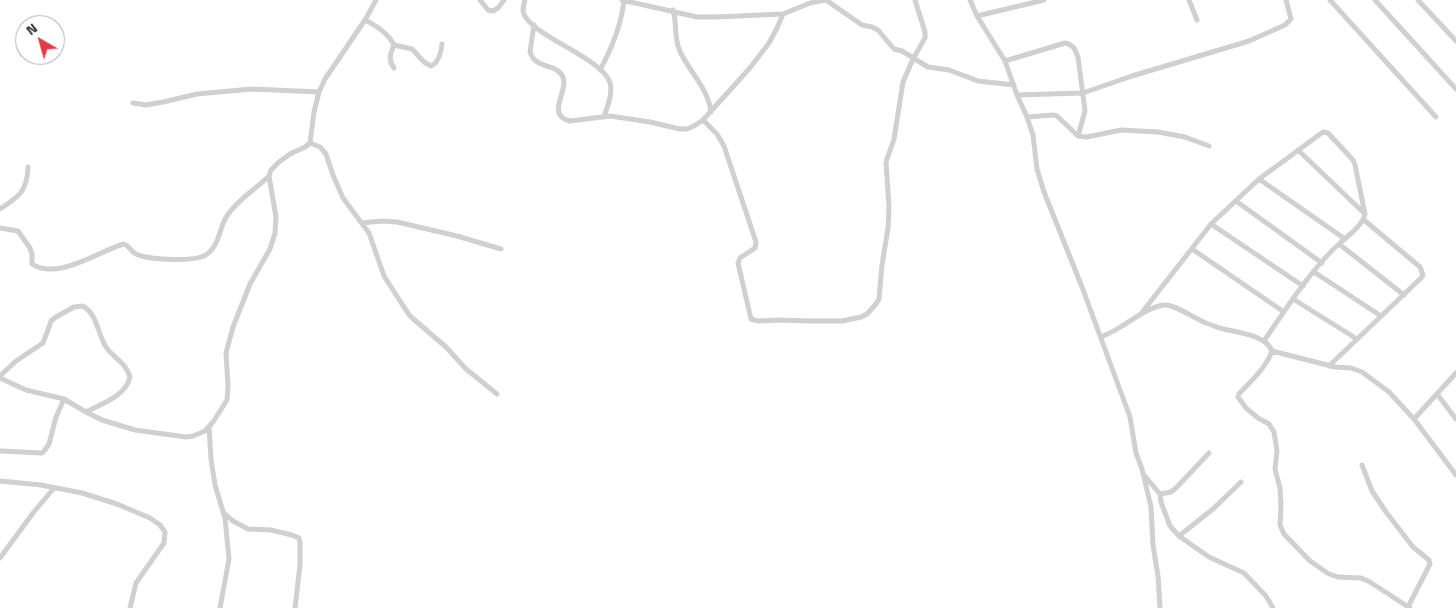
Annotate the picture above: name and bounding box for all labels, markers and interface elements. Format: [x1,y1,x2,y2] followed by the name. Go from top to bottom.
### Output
[15,15,65,65] north arrow
[21,17,41,40] text: N

